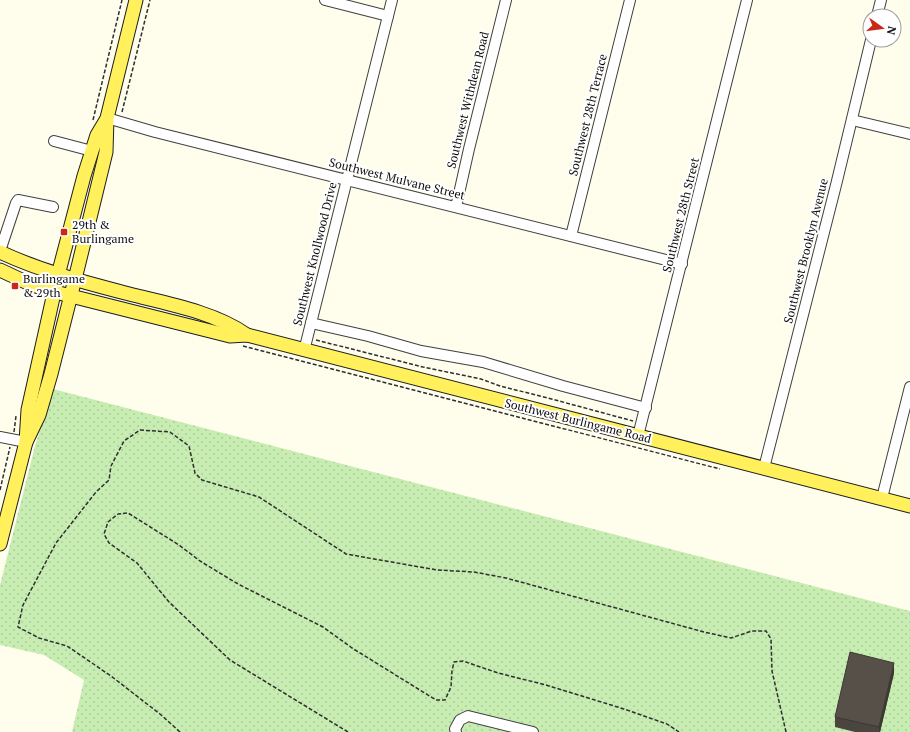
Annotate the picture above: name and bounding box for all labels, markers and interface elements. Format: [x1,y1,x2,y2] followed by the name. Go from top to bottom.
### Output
[862,8,902,48] north arrow
[884,25,900,37] text: N
[443,30,492,170] street label: Southwest Withdean Road
[565,52,610,177] street label: Southwest 28th Terrace
[327,154,467,203] street label: Southwest Mulvane Street
[659,155,702,274] street label: Southwest 28th Street
[780,177,831,325] street label: Southwest Brooklyn Avenue
[289,181,340,327] street label: Southwest Knollwood Drive
[72,217,134,246] place label: 29th & Burlingame
[59,227,69,237] marker: 29th & Burlingame
[23,271,85,300] place label: Burlingame & 29th
[10,281,20,291] marker: Burlingame & 29th
[503,395,653,446] street label: Southwest Burlingame Road

